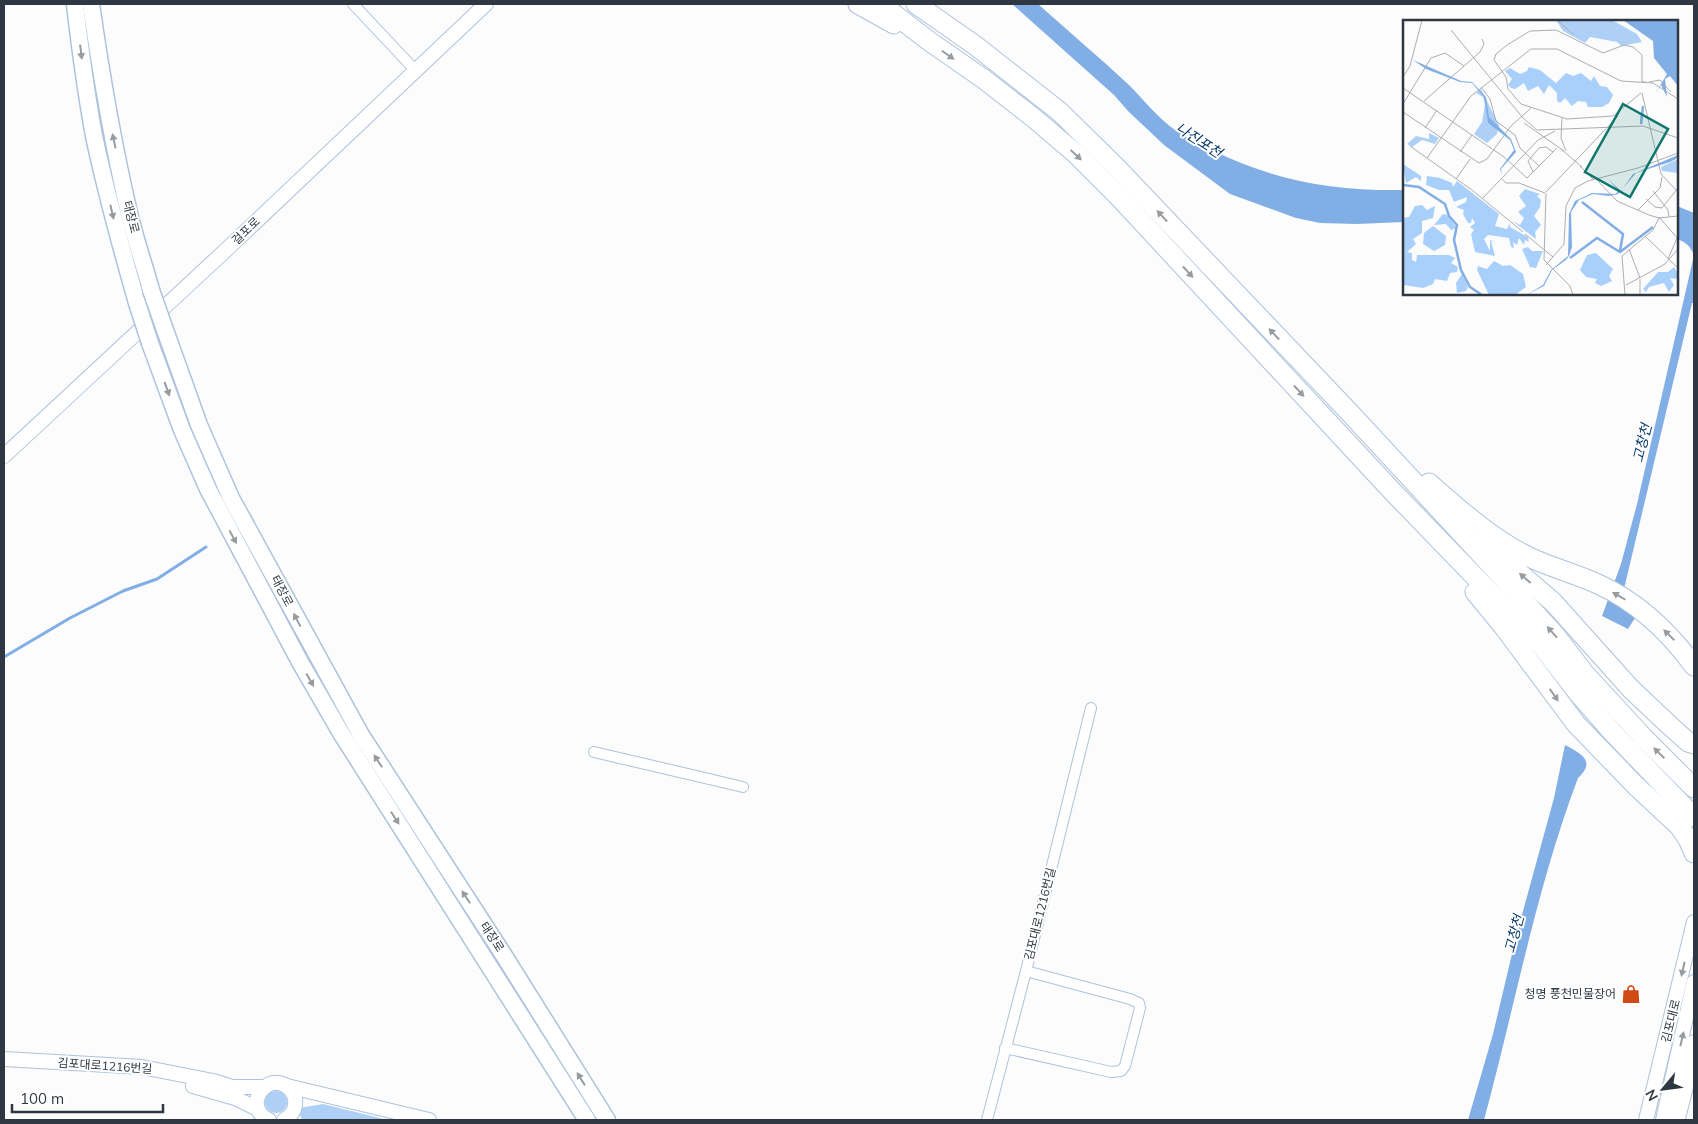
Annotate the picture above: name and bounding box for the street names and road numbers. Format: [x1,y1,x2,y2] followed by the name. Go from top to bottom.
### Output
[120,199,143,235] street label: 태장로
[229,214,263,248] street label: 걸포로
[268,573,297,609] street label: 태장로
[1021,866,1058,962] street label: 김포대로1216번길
[477,919,508,955] street label: 태장로
[1658,998,1683,1044] street label: 김포대로
[57,1055,153,1076] street label: 김포대로1216번길

